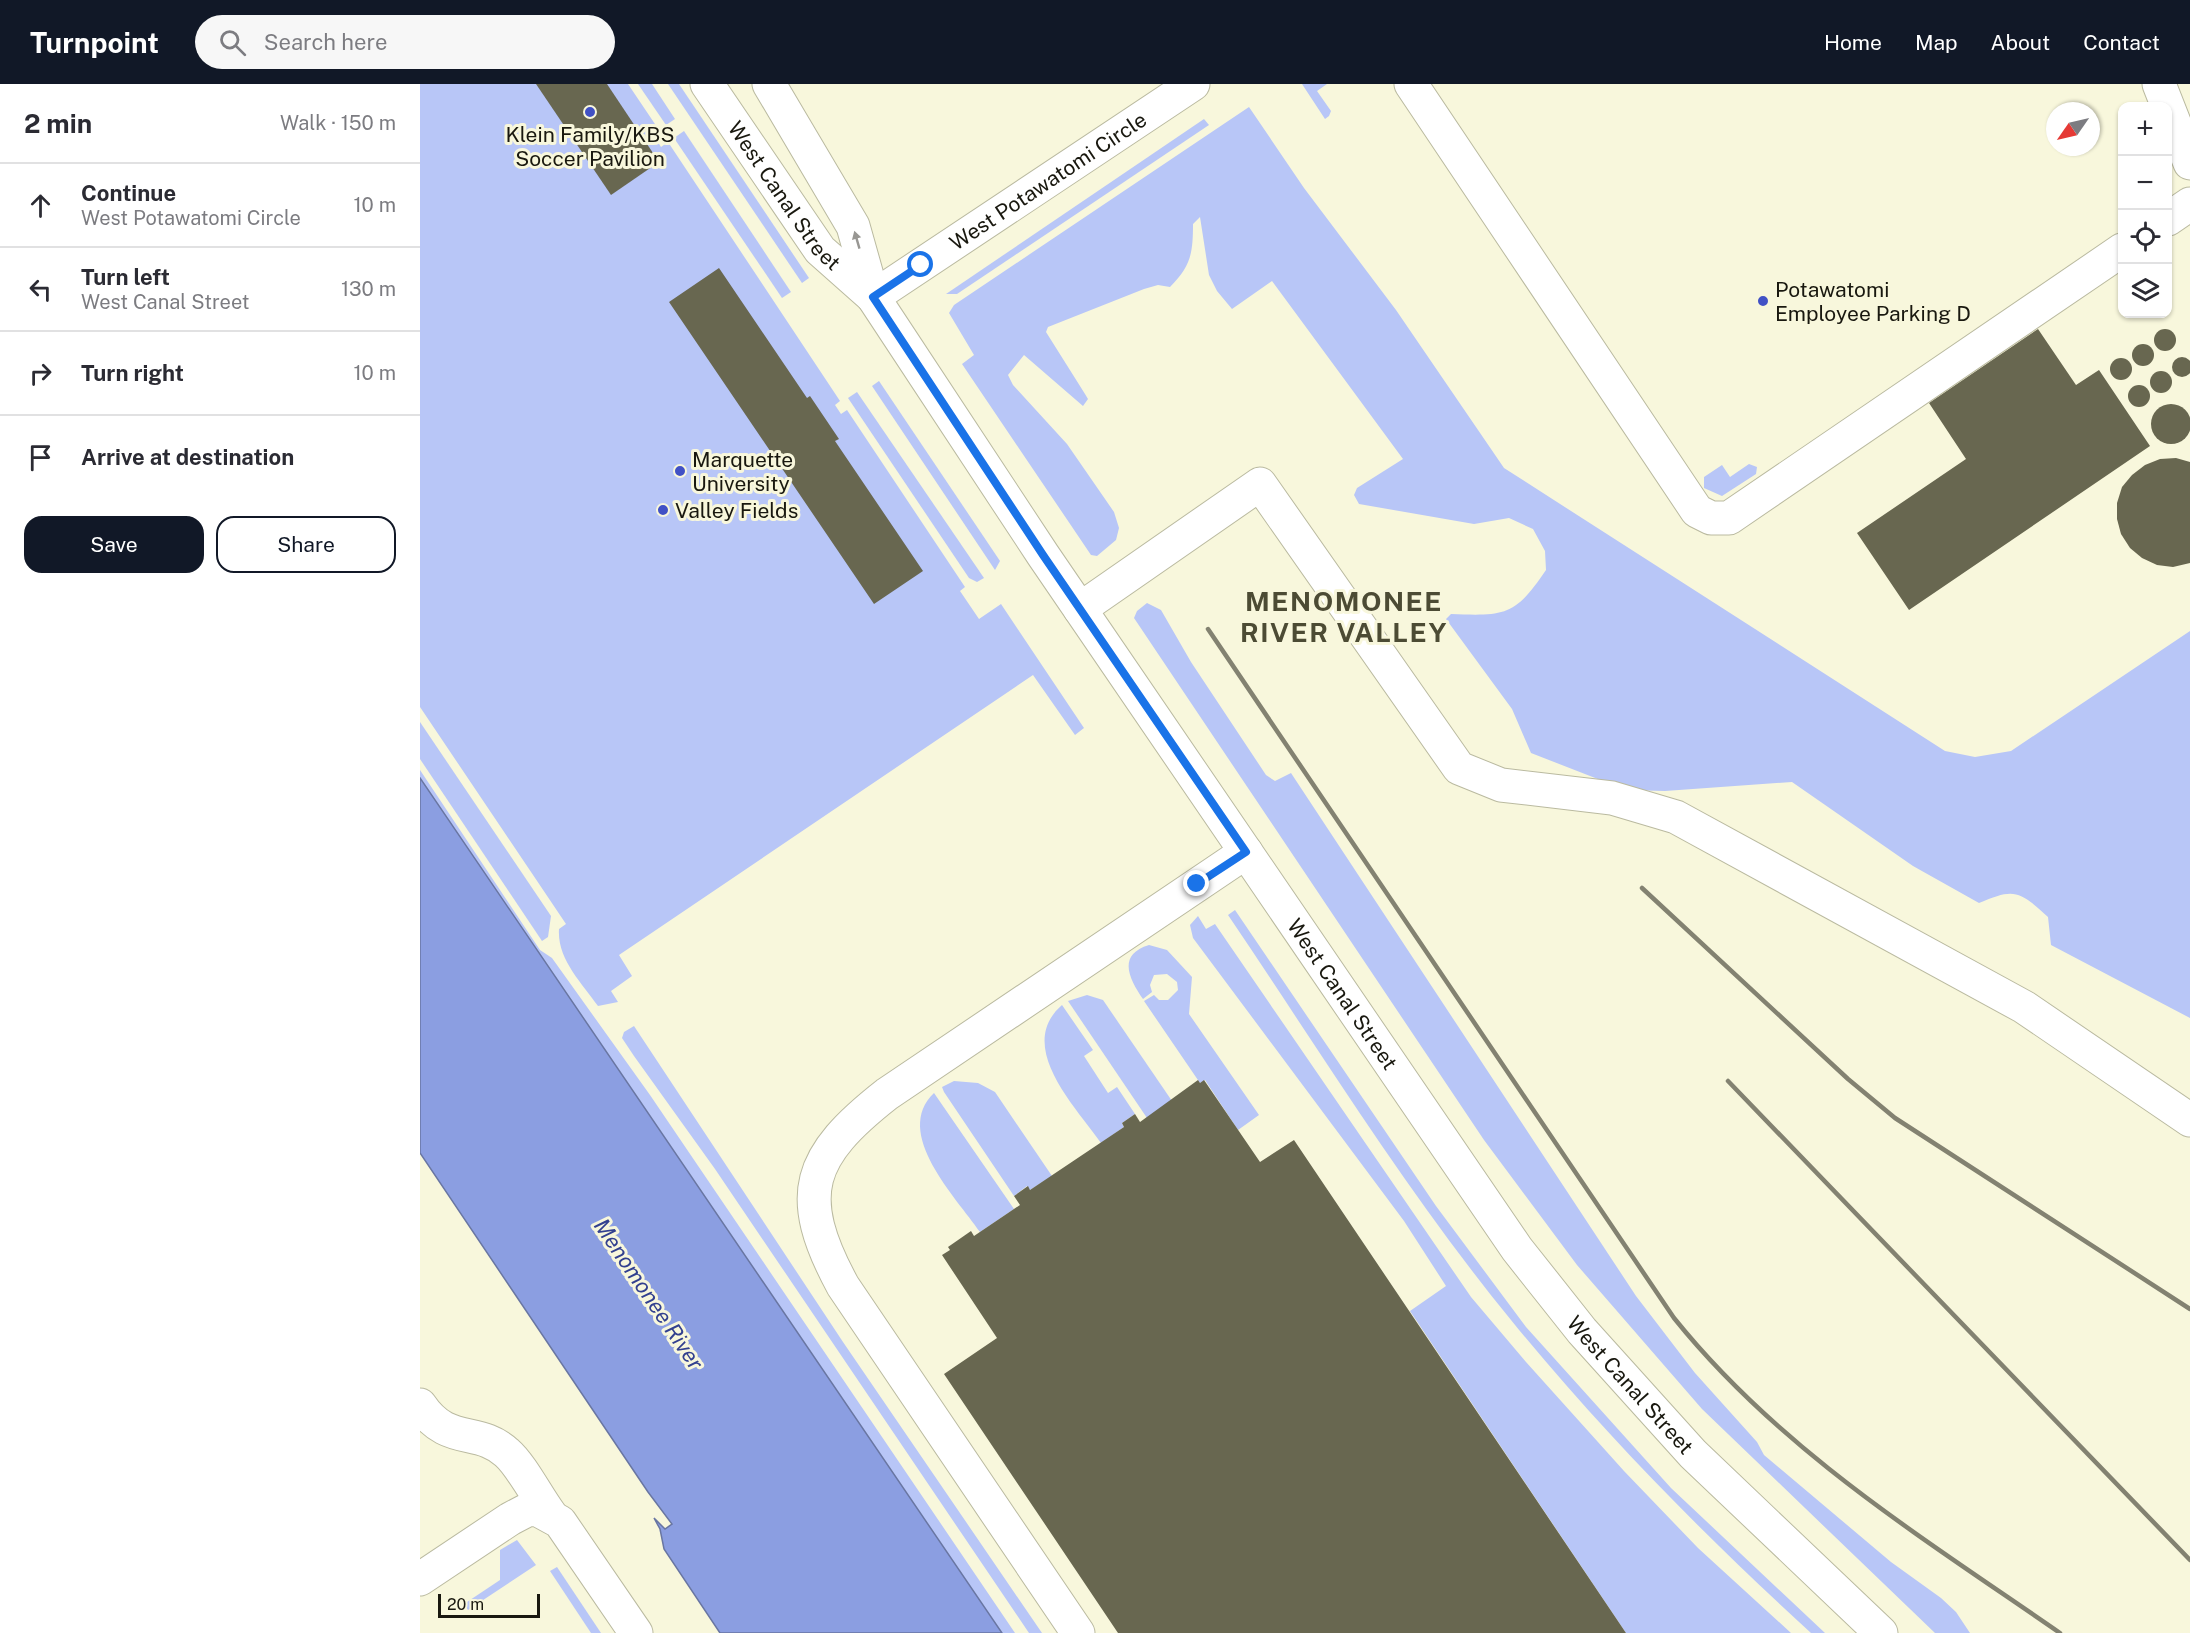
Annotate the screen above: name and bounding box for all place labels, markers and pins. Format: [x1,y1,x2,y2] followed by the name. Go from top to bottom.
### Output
[583,105,597,119] marker: Klein Family/KBS Soccer Pavilion
[505,122,675,171] place label: Klein Family/KBS Soccer Pavilion
[1775,277,1971,326] place label: Potawatomi Employee Parking D
[1756,294,1770,308] marker: Potawatomi Employee Parking D
[692,447,793,496] place label: Marquette University
[673,464,687,478] marker: Marquette University
[675,498,798,523] place label: Valley Fields
[656,503,670,517] marker: Valley Fields

